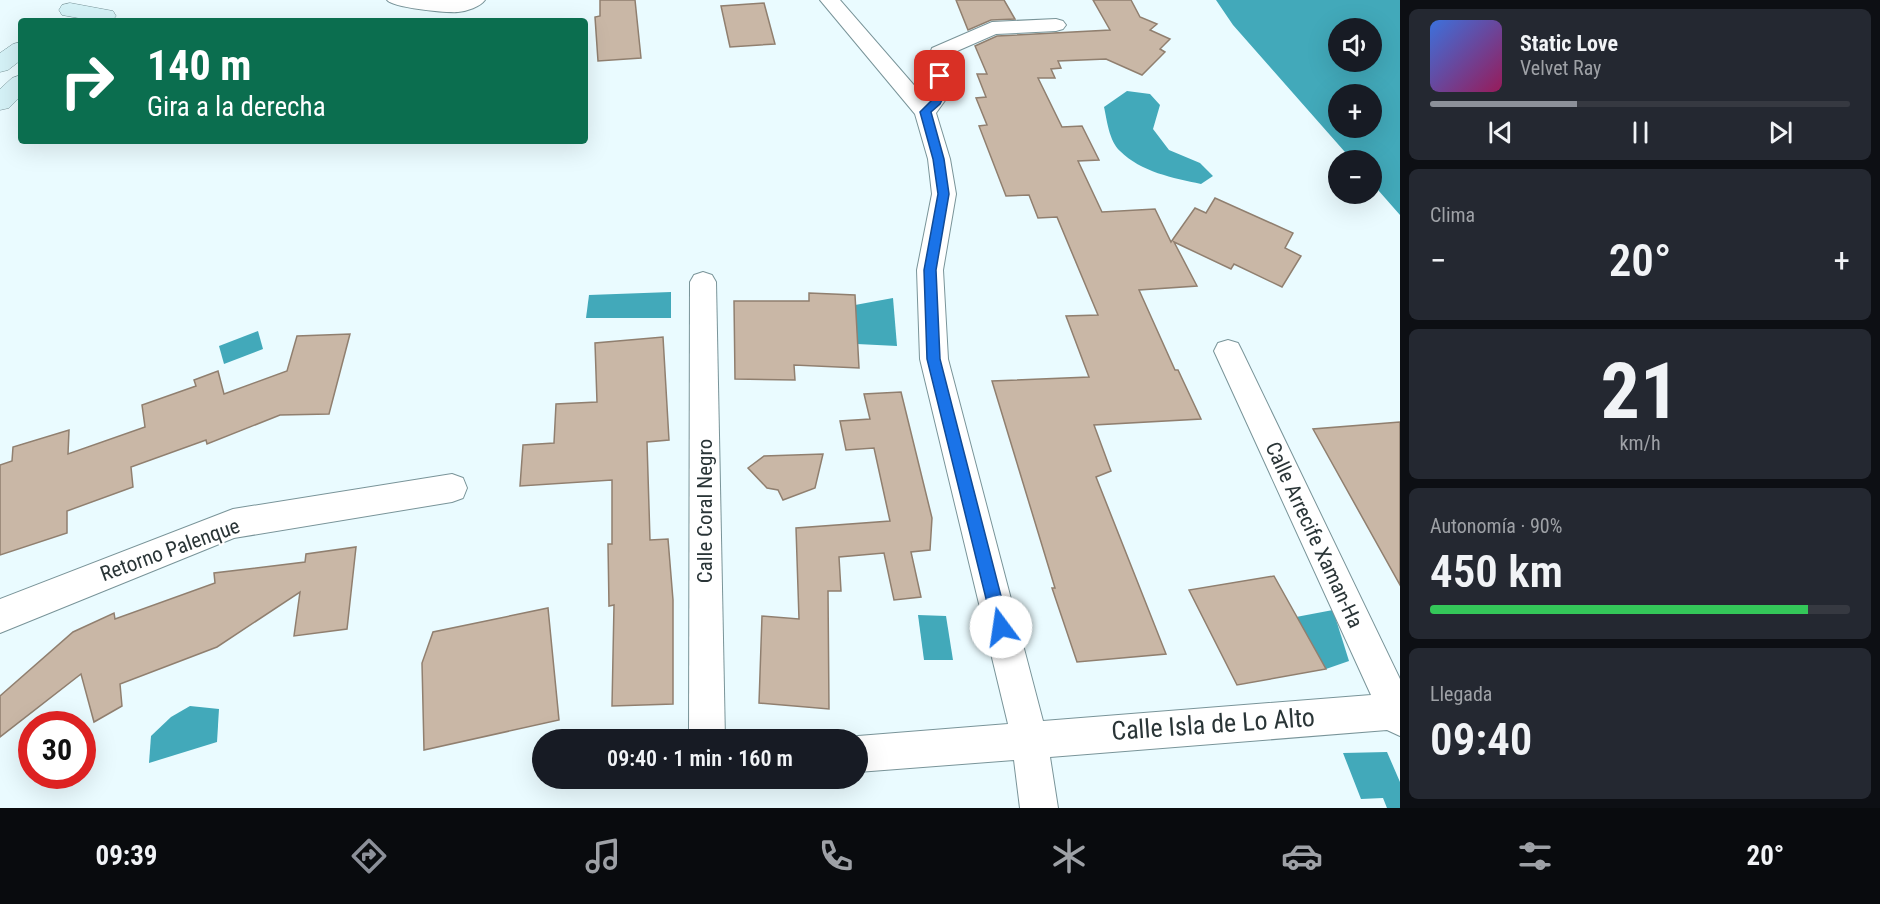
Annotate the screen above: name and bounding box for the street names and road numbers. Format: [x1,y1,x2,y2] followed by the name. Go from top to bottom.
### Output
[1260,438,1368,632] street label: Calle Arrecife Xaman-Ha
[693,439,717,583] street label: Calle Coral Negro
[97,514,243,586] street label: Retorno Palenque
[1110,702,1316,746] street label: Calle Isla de Lo Alto

